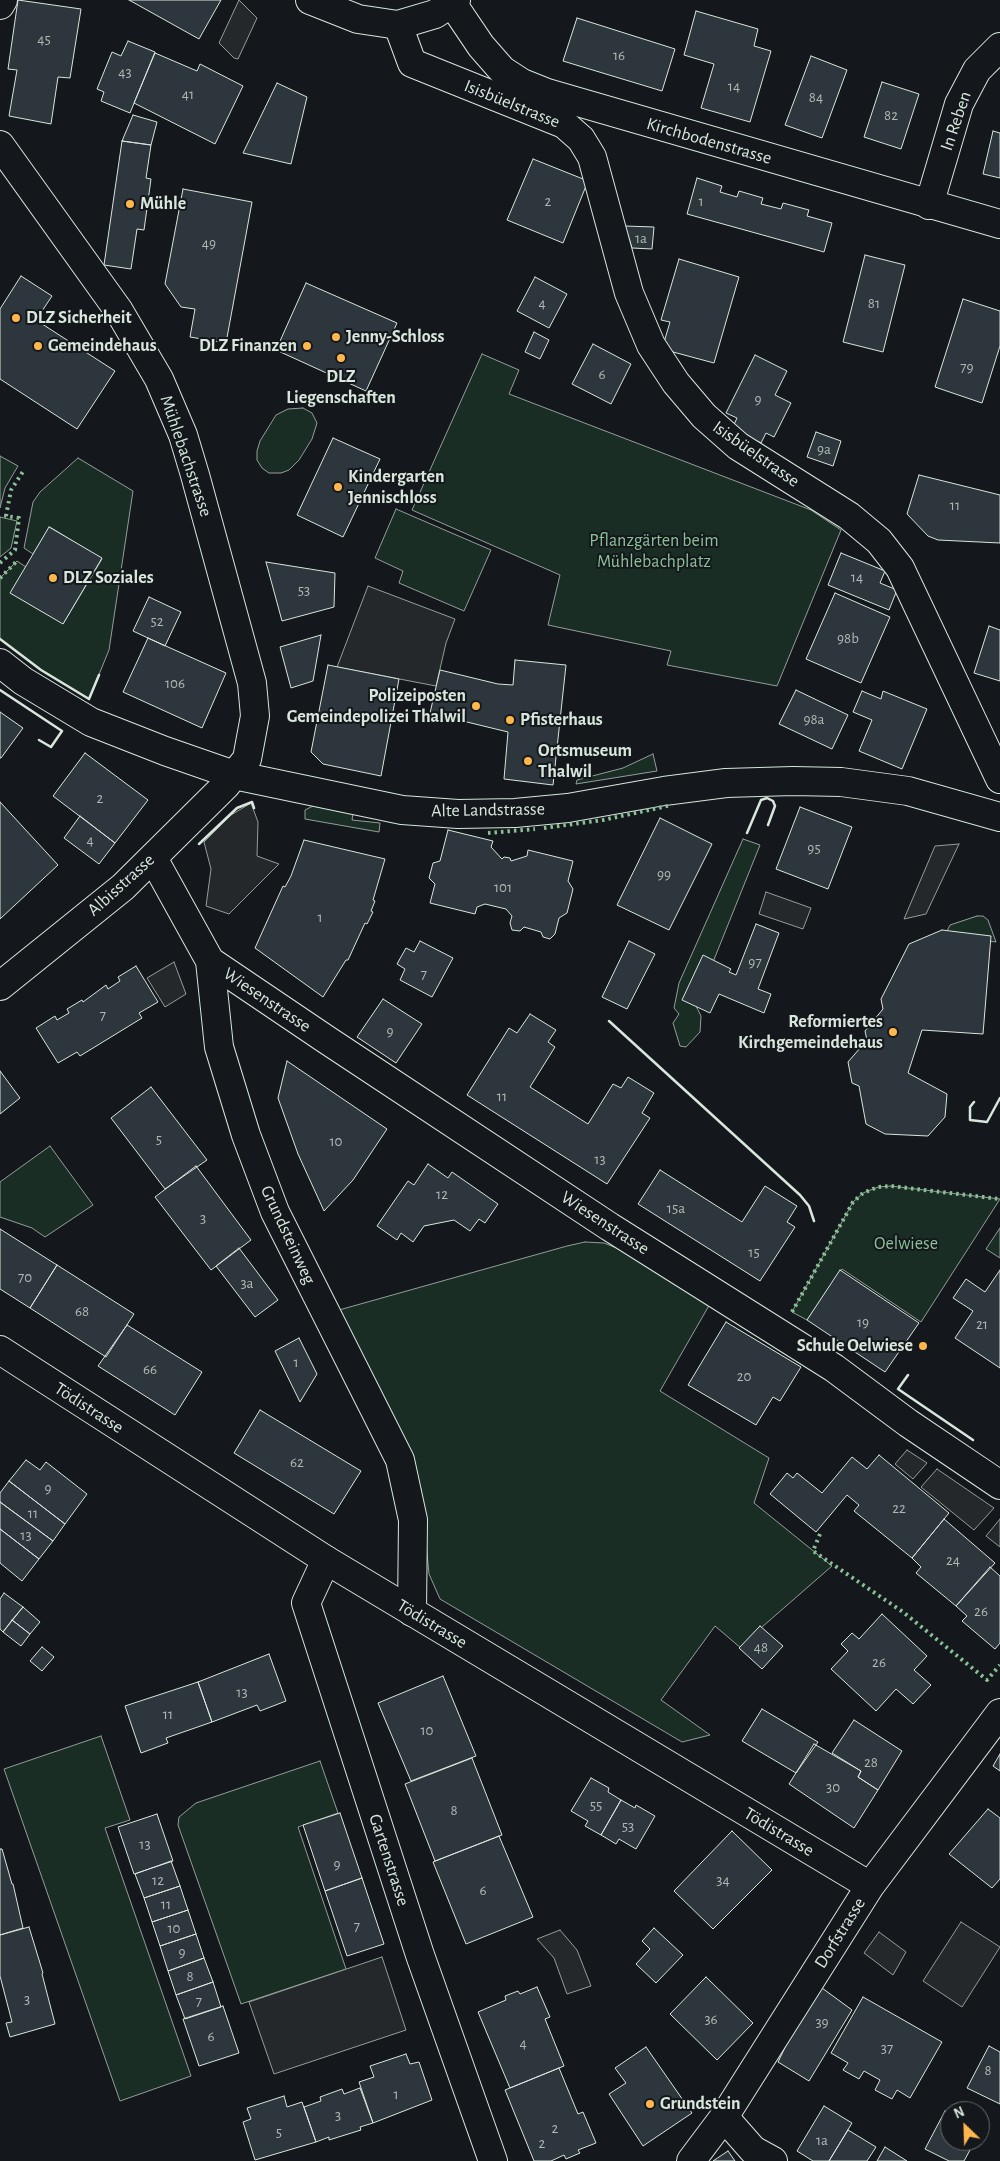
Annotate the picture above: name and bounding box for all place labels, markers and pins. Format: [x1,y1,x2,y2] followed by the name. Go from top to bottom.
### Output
[140,193,186,215] place label: Mühle
[124,198,136,210] marker: Mühle
[26,307,132,329] place label: DLZ Sicherheit
[10,312,22,324] marker: DLZ Sicherheit
[346,326,444,348] place label: Jenny-Schloss
[330,331,342,343] marker: Jenny-Schloss
[48,335,157,357] place label: Gemeindehaus
[199,335,297,357] place label: DLZ Finanzen
[32,340,44,352] marker: Gemeindehaus
[301,340,313,352] marker: DLZ Finanzen
[335,352,347,364] marker: DLZ Liegenschaften
[286,366,396,408] place label: DLZ Liegenschaften
[348,466,445,508] place label: Kindergarten Jennischloss
[332,481,344,493] marker: Kindergarten Jennischloss
[63,567,154,589] place label: DLZ Soziales
[47,572,59,584] marker: DLZ Soziales
[287,685,466,728] place label: Polizeiposten Gemeindepolizei Thalwil
[470,700,482,712] marker: Polizeiposten Gemeindepolizei Thalwil
[520,709,603,731] place label: Pfisterhaus
[504,714,516,726] marker: Pfisterhaus
[538,740,632,782] place label: Ortsmuseum Thalwil
[522,755,534,767] marker: Ortsmuseum Thalwil
[738,1011,883,1054] place label: Reformiertes Kirchgemeindehaus
[887,1026,899,1038] marker: Reformiertes Kirchgemeindehaus
[797,1335,913,1357] place label: Schule Oelwiese
[917,1340,929,1352] marker: Schule Oelwiese
[660,2093,741,2115] place label: Grundstein
[644,2098,656,2110] marker: Grundstein

